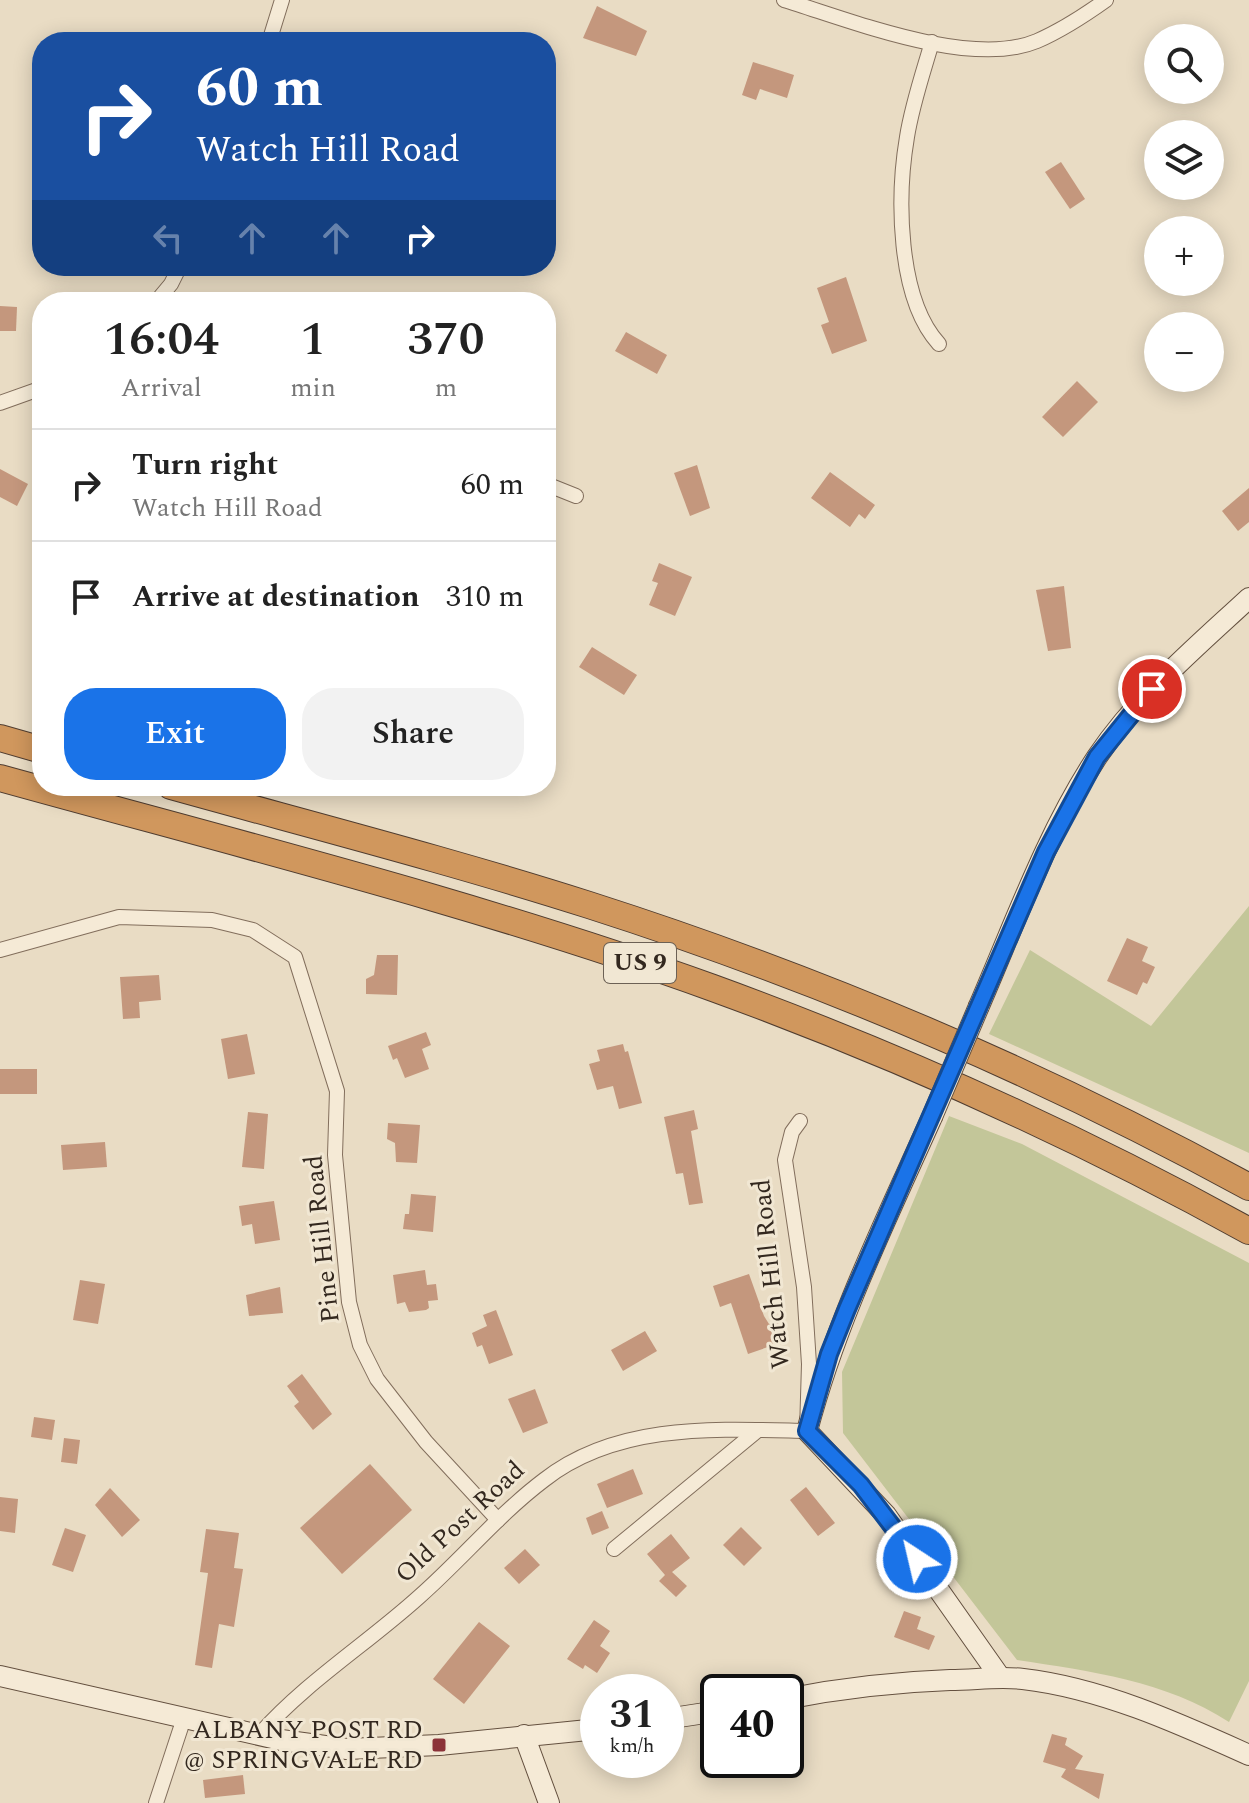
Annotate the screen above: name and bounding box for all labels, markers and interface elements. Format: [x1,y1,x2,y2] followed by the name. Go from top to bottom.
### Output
[1144,24,1224,392] map controls
[1144,24,1224,104] button: search
[196,46,323,131] text: 60 m
[64,64,168,168] icon: right
[1144,120,1224,200] button: layers
[196,123,460,178] text: Watch Hill Road
[146,216,190,260] icon: left
[230,216,274,260] icon: ahead
[314,216,358,260] icon: ahead
[398,216,442,260] icon: right
[1144,216,1224,296] button: +
[103,303,219,376] text: 16:04
[300,303,326,376] text: 1
[407,303,485,376] text: 370
[1144,312,1224,392] button: −
[121,368,202,408] text: Arrival
[290,368,336,408] text: min
[435,368,457,408] text: m
[132,442,278,488] text: Turn right
[461,462,524,508] text: 60 m
[64,463,108,507] icon: right
[132,488,323,528] text: Watch Hill Road
[132,574,419,620] text: Arrive at destination
[446,574,524,620] text: 310 m
[64,575,108,619] icon: arrive
[1118,655,1186,723] pin
[1130,667,1174,711] icon: arrive
[64,688,286,780] button: Exit
[302,688,524,780] button: Share
[604,943,676,983] road number: US 9
[293,1153,351,1325] street label: Pine Hill Road
[741,1177,801,1371] street label: Watch Hill Road
[386,1451,534,1593] street label: Old Post Road
[875,1517,959,1601] position arrow
[700,1674,804,1778] speed limit sign: 40
[610,1685,654,1746] text: 31
[184,1710,423,1780] place label: ALBANY POST RD @ SPRINGVALE RD
[610,1731,655,1761] text: km/h
[430,1736,448,1754] marker: ALBANY POST RD @ SPRINGVALE RD

